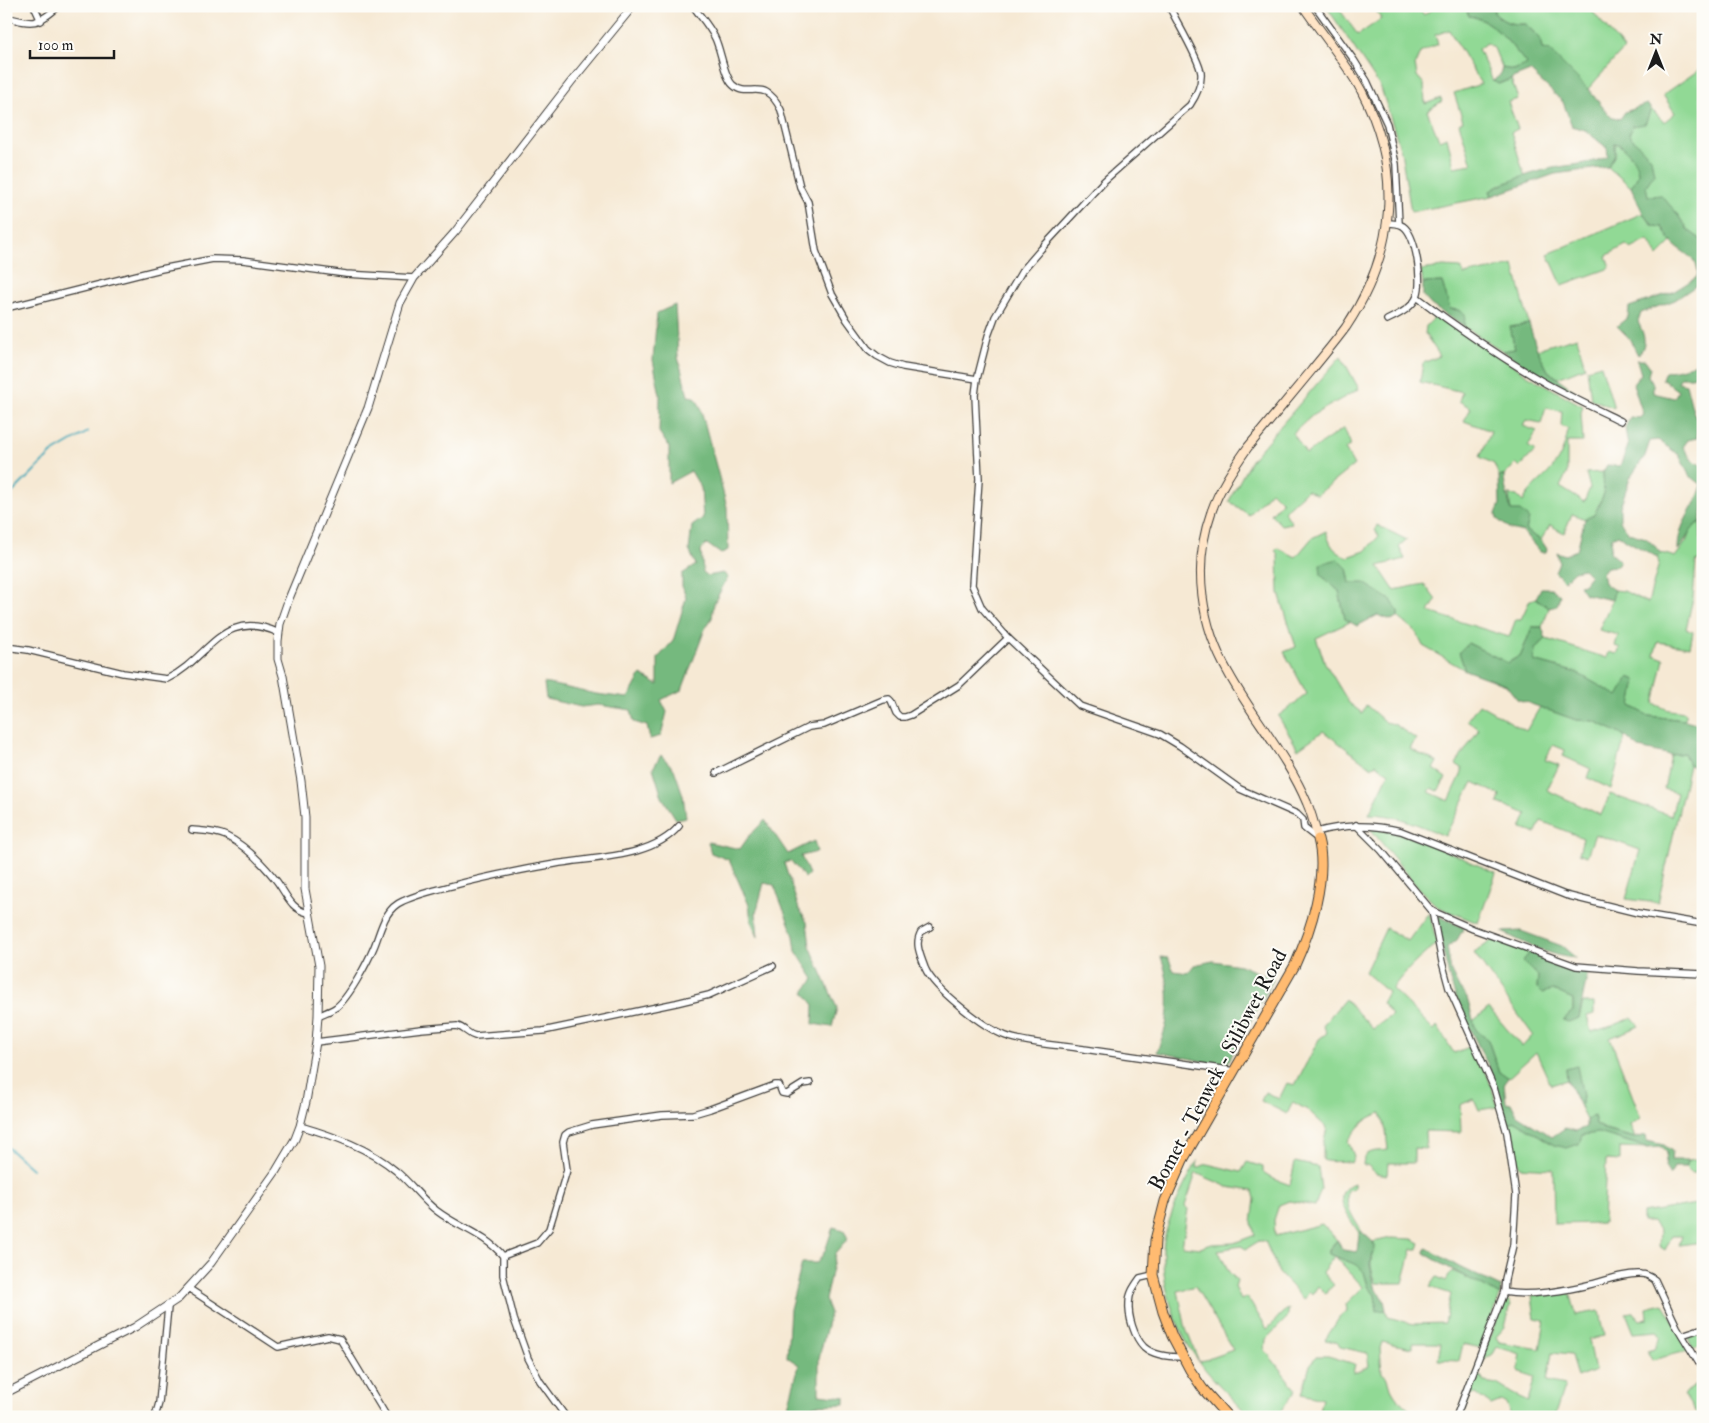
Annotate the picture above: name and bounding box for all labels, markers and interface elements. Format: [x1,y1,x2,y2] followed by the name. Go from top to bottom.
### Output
[30,28,114,60] scale bar
[1632,28,1682,78] north arrow
[1649,31,1663,48] text: N
[38,36,74,55] text: 100 m
[1143,944,1294,1196] street label: Bomet - Tenwek - Silibwet Road

